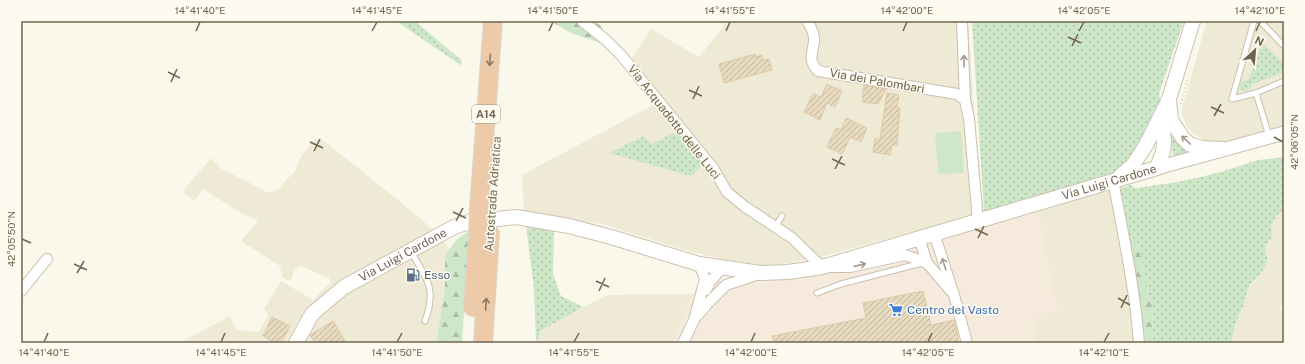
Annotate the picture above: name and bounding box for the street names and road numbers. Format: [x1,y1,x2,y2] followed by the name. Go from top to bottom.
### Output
[625,62,723,182] street label: Via Acquadotto delle Luci
[828,66,926,96] street label: Via dei Palombari
[472,105,500,123] road number: A14
[482,136,504,252] street label: Autostrada Adriatica
[1060,161,1158,203] street label: Via Luigi Cardone
[356,225,449,285] street label: Via Luigi Cardone

